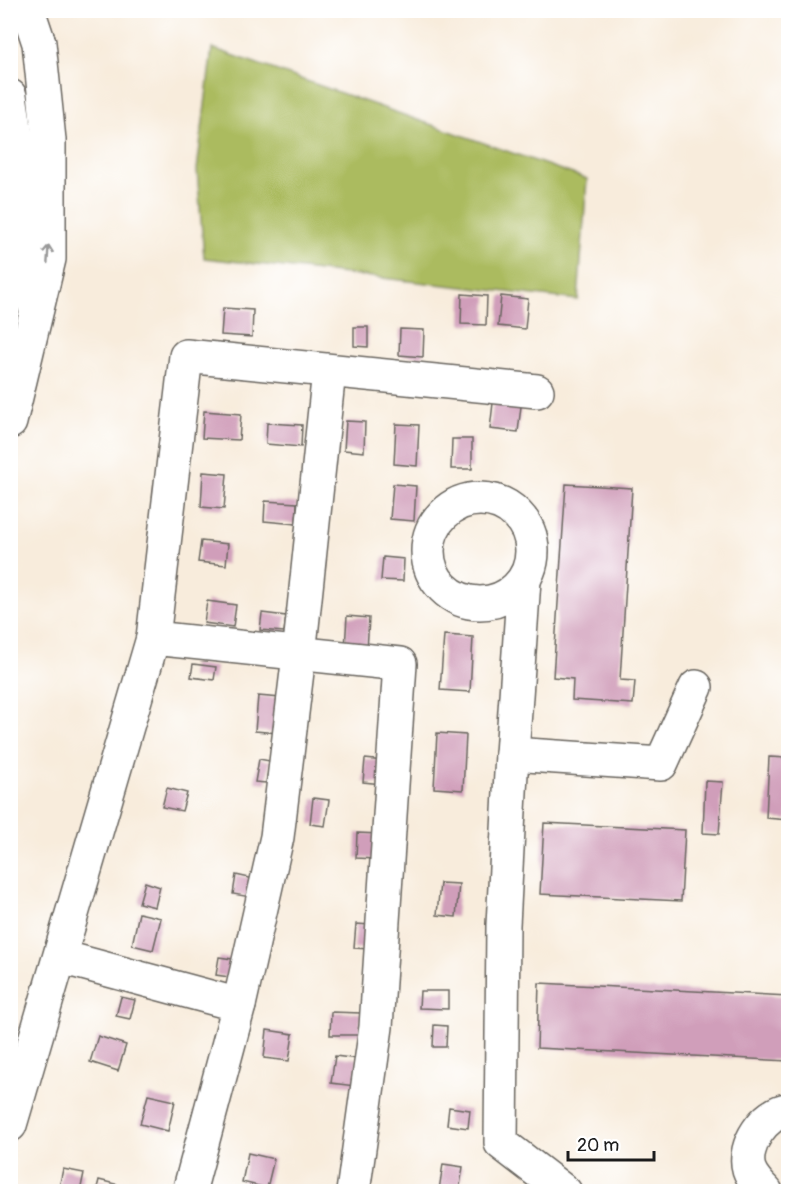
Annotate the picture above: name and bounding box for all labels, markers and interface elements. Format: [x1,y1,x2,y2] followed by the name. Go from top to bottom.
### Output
[43,245,54,265] one-way arrow
[568,1124,654,1162] scale bar
[577,1134,619,1157] text: 20 m

